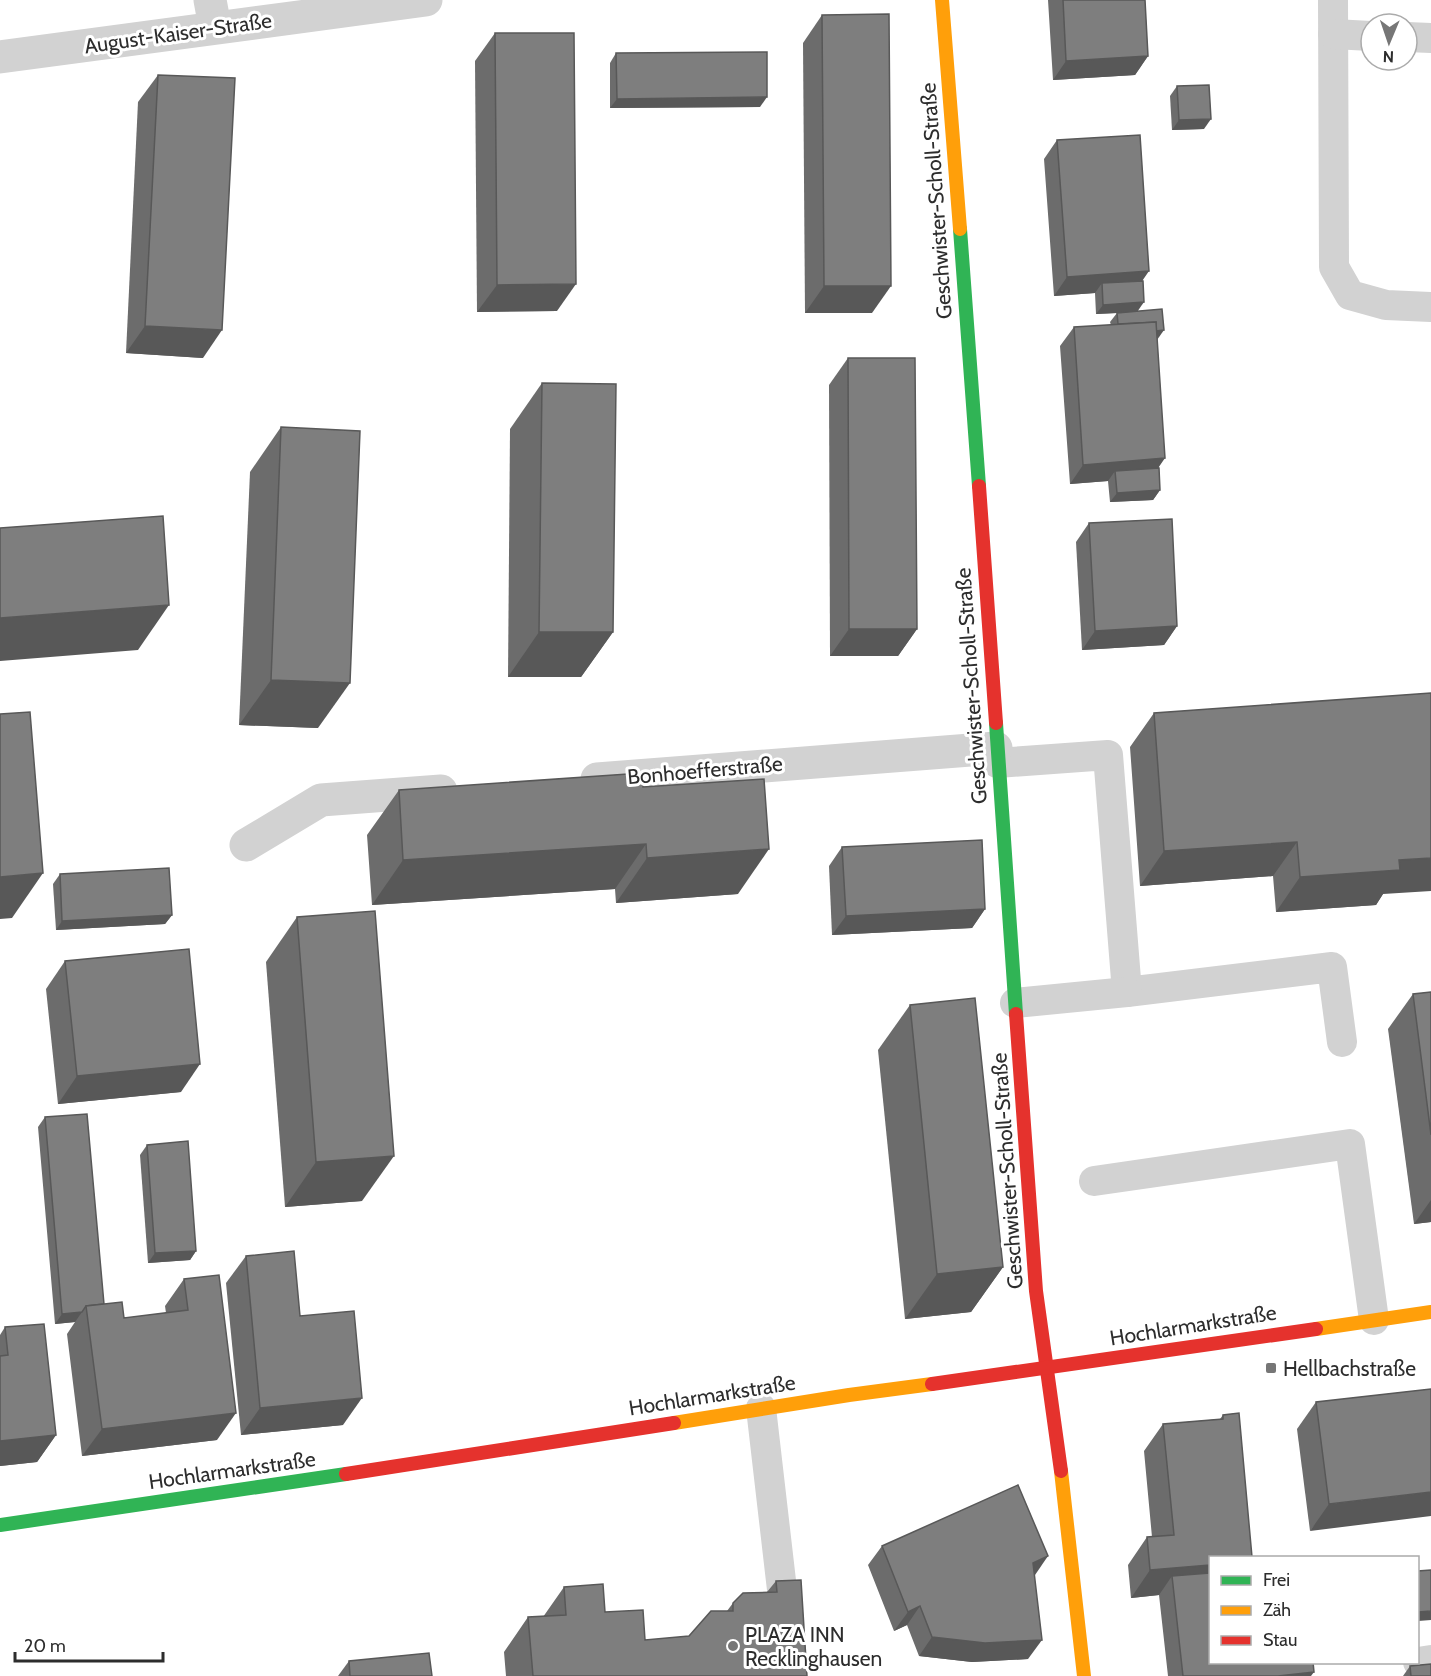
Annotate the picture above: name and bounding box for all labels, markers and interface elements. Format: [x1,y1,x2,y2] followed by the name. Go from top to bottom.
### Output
[83,7,273,59] street label: August-Kaiser-Straße
[1359,12,1419,72] north arrow
[1383,47,1394,66] text: N
[915,82,957,320] street label: Geschwister-Scholl-Straße
[950,567,992,805] street label: Geschwister-Scholl-Straße
[626,751,784,789] street label: Bonhoefferstraße
[986,1052,1028,1290] street label: Geschwister-Scholl-Straße
[1108,1299,1278,1351] street label: Hochlarmarkstraße
[1283,1356,1416,1381] place label: Hellbachstraße
[1264,1361,1278,1375] marker: Hellbachstraße
[627,1369,797,1421] street label: Hochlarmarkstraße
[147,1446,317,1494] street label: Hochlarmarkstraße
[1209,1556,1419,1664] legend
[1263,1569,1290,1591] text: Frei
[1263,1599,1291,1621] text: Zäh
[745,1622,882,1671] place label: PLAZA INN Recklinghausen
[15,1625,164,1663] scale bar
[1263,1629,1297,1651] text: Stau
[24,1635,66,1657] text: 20 m
[726,1639,740,1653] marker: PLAZA INN Recklinghausen

